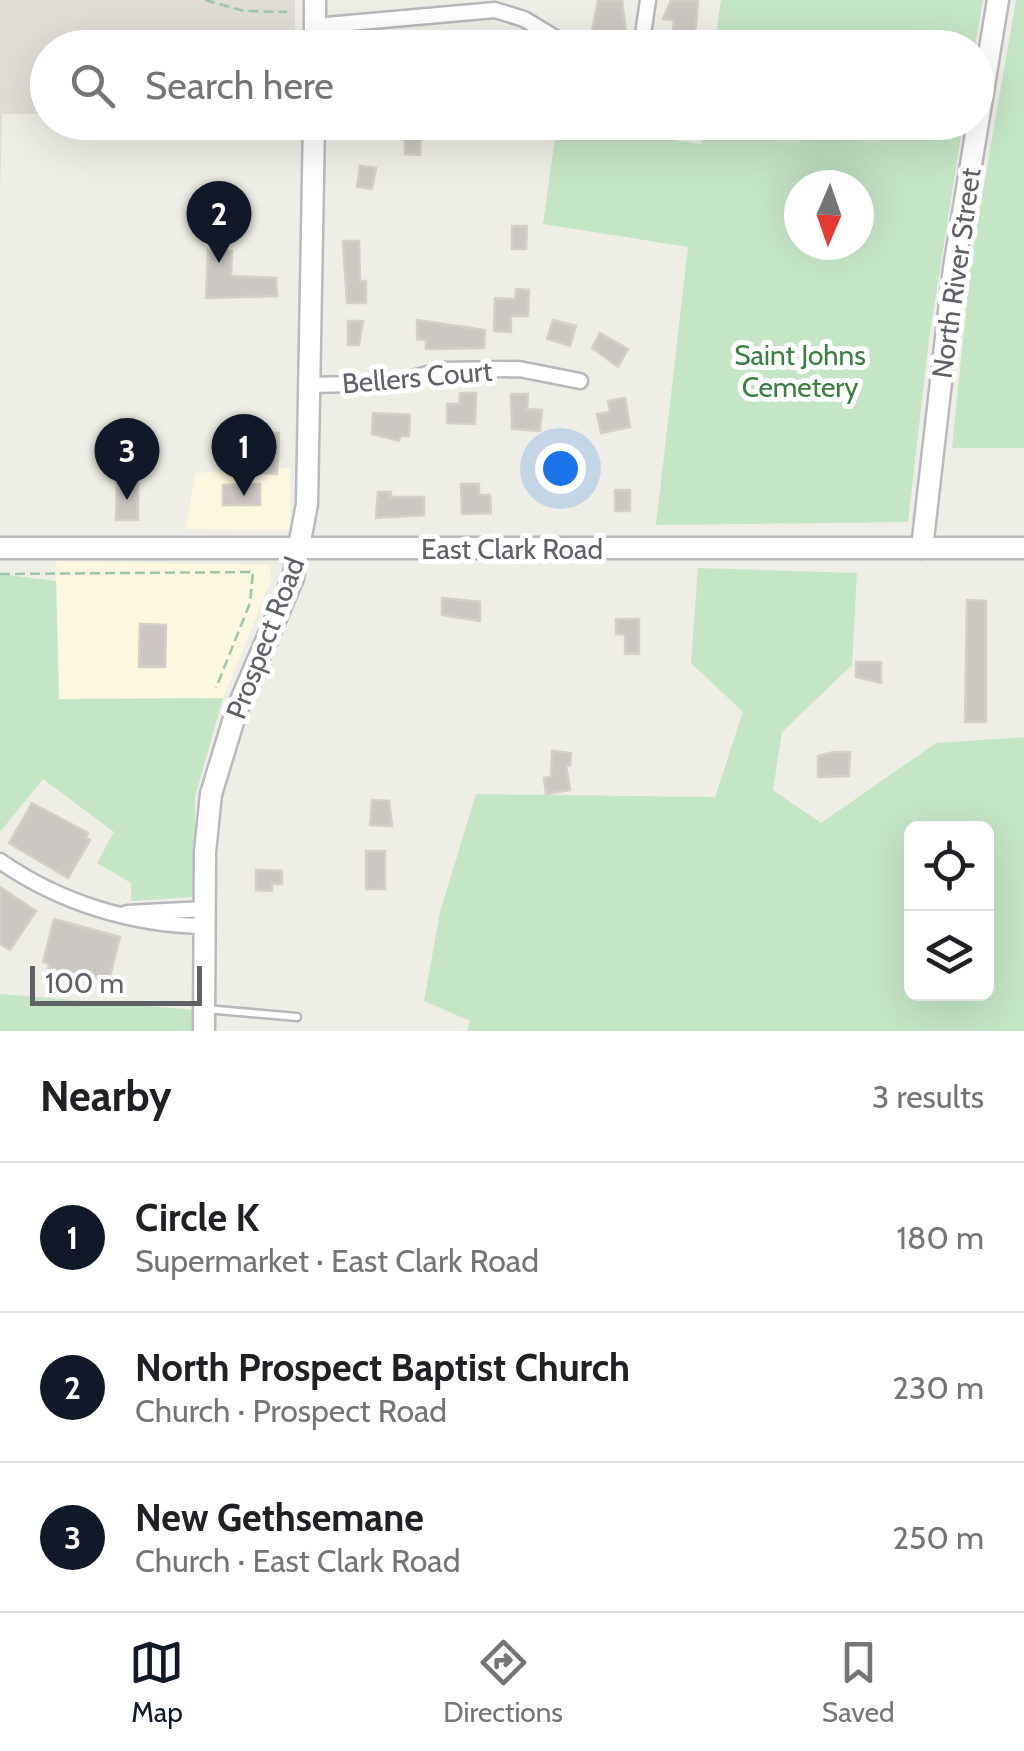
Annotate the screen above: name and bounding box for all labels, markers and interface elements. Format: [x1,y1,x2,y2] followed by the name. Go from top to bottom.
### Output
[30,30,994,140] search box
[65,58,120,113] icon: search
[145,62,334,109] text: Search here
[924,166,988,380] street label: North River Street
[784,170,874,260] north arrow
[186,180,252,263] pin: 2
[734,338,866,404] park label: Saint Johns Cemetery
[341,354,493,400] street label: Bellers Court
[212,414,276,496] pin: 1
[94,418,160,500] pin: 3
[535,443,586,494] your location
[421,532,603,566] street label: East Clark Road
[219,552,311,724] street label: Prospect Road
[904,821,994,1001] map controls
[904,821,994,911] button: locate
[904,911,994,1001] button: layers
[30,961,202,1006] scale bar
[45,966,124,1000] text: 100 m
[40,1070,172,1122] text: Nearby
[872,1077,984,1116] text: 3 results
[135,1194,259,1241] text: Circle K
[67,1218,78,1257] text: 1
[897,1218,984,1257] text: 180 m
[135,1241,539,1280] text: Supermarket · East Clark Road
[135,1344,630,1391] text: North Prospect Baptist Church
[64,1368,81,1407] text: 2
[892,1368,984,1407] text: 230 m
[135,1391,447,1430] text: Church · Prospect Road
[135,1494,424,1541] text: New Gethsemane
[64,1518,81,1557] text: 3
[892,1518,984,1557] text: 250 m
[135,1541,460,1580] text: Church · East Clark Road
[129,1635,184,1729] tab: Map
[443,1635,563,1729] tab: Directions
[822,1635,895,1729] tab: Saved

